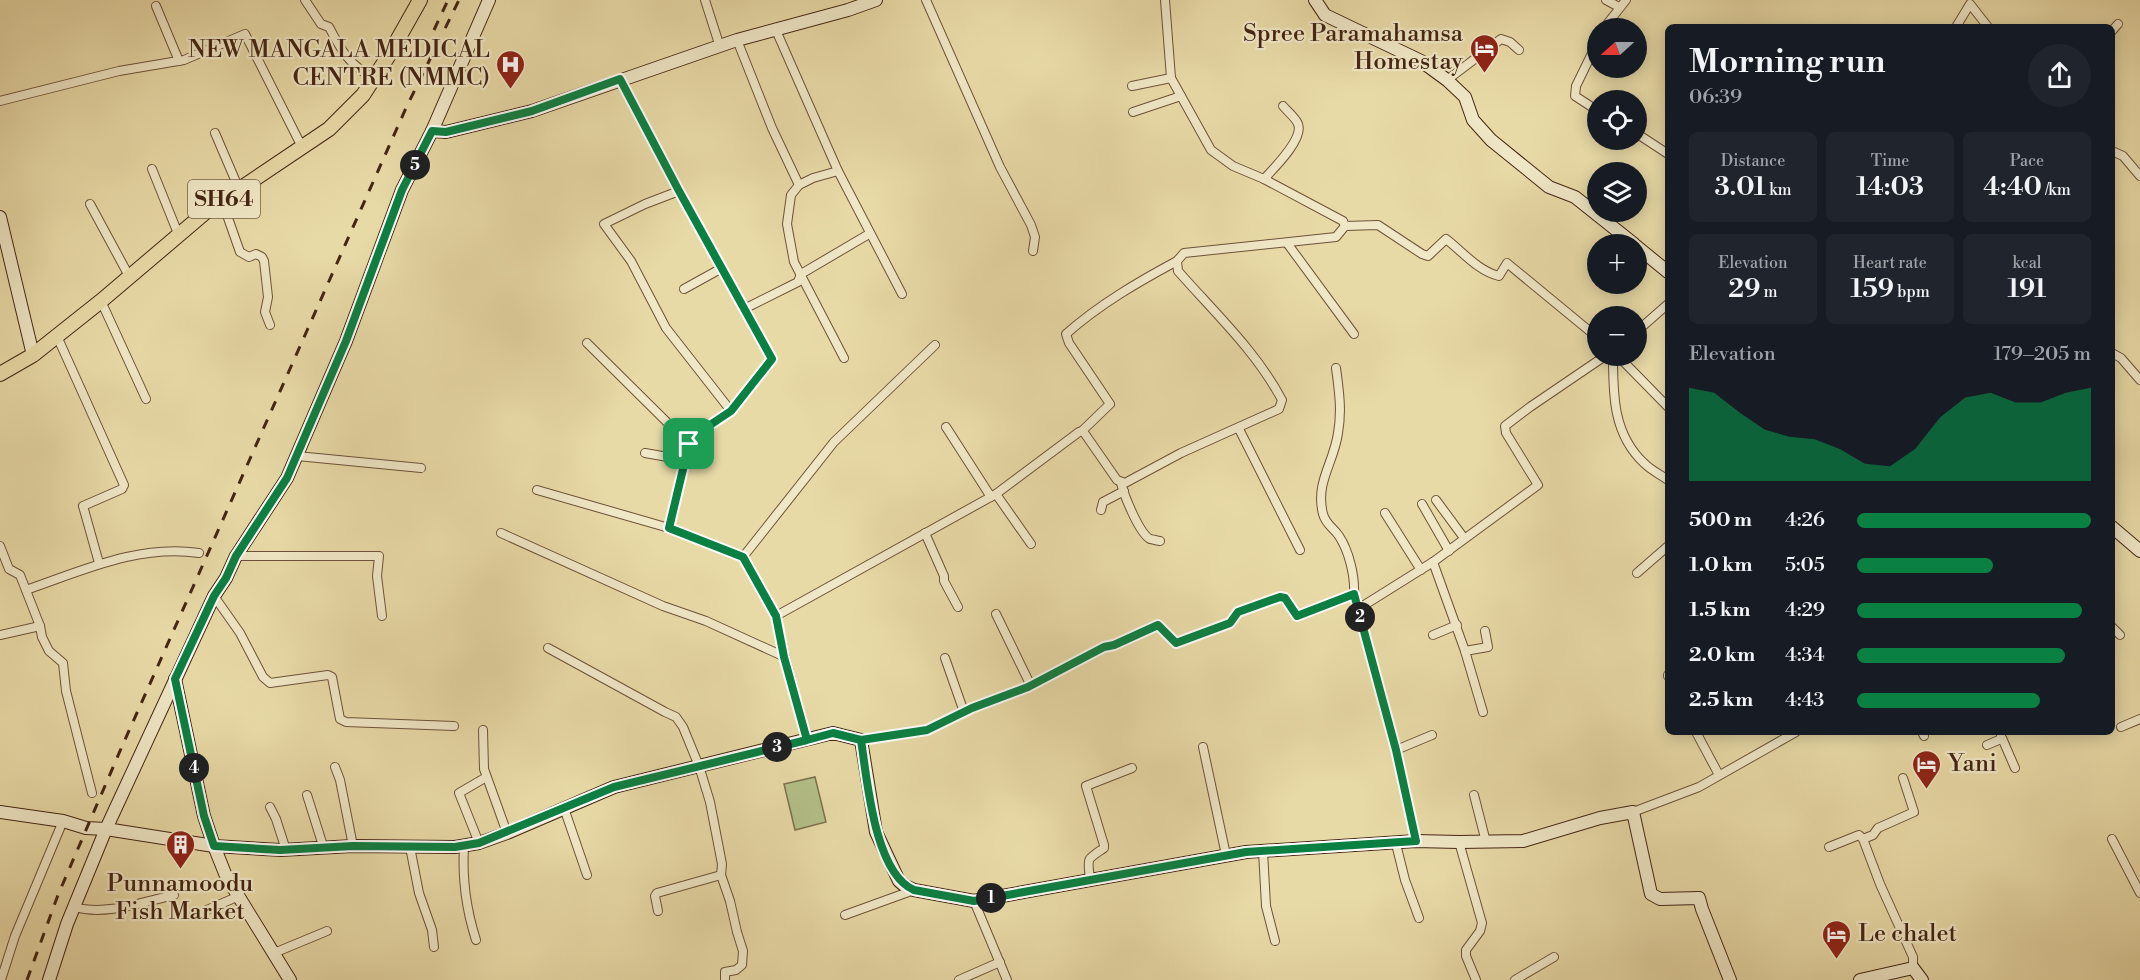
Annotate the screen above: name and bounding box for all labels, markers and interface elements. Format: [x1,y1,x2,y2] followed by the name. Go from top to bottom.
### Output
[1587,18,1647,78] north arrow
[1587,18,1647,366] map controls
[1243,19,1464,77] place label: Spree Paramahamsa Homestay
[1468,32,1500,74] hotel icon: Spree Paramahamsa Homestay
[188,35,490,93] place label: NEW MANGALA MEDICAL CENTRE (NMMC)
[1689,42,1886,83] text: Morning run
[2028,44,2091,107] button: share
[495,48,527,90] hospital icon: NEW MANGALA MEDICAL CENTRE (NMMC)
[1689,85,1742,110] text: 06:39
[1587,90,1647,150] button: locate
[400,150,430,180] pin: 5
[1721,151,1785,171] text: Distance
[1871,151,1909,171] text: Time
[2010,151,2044,171] text: Pace
[410,155,420,175] text: 5
[1587,162,1647,222] button: layers
[1714,171,1766,203] text: 3.01
[1856,171,1924,203] text: 14:03
[1983,171,2042,203] text: 4:40
[188,180,260,218] road number: SH64
[1766,180,1792,200] text: km
[2042,180,2071,200] text: /km
[1587,234,1647,294] button: +
[1718,253,1788,273] text: Elevation
[1853,253,1927,273] text: Heart rate
[2012,253,2042,273] text: kcal
[1728,273,1760,305] text: 29
[1850,273,1894,305] text: 159
[2008,273,2046,305] text: 191
[1760,282,1778,302] text: m
[1894,282,1930,302] text: bpm
[1587,306,1647,366] button: −
[1689,342,1776,367] text: Elevation
[1993,342,2091,367] text: 179–205 m
[663,418,714,469] pin
[672,427,705,460] icon: arrive
[1689,508,1752,533] text: 500 m
[1785,508,1825,533] text: 4:26
[1689,553,1753,578] text: 1.0 km
[1785,553,1825,578] text: 5:05
[1689,598,1750,623] text: 1.5 km
[1785,598,1825,623] text: 4:29
[1345,602,1375,632] pin: 2
[1355,607,1365,627] text: 2
[1689,643,1755,668] text: 2.0 km
[1785,643,1825,668] text: 4:34
[1689,688,1753,713] text: 2.5 km
[1785,688,1824,713] text: 4:43
[762,732,792,762] pin: 3
[772,737,782,757] text: 3
[1911,748,1943,790] hotel icon: Yani
[1946,749,1997,779] place label: Yani
[179,753,209,783] pin: 4
[189,758,199,778] text: 4
[164,828,196,870] building icon: Punnamoodu Fish Market
[107,869,253,927] place label: Punnamoodu Fish Market
[976,883,1006,913] pin: 1
[987,888,995,908] text: 1
[1821,918,1853,960] hotel icon: Le chalet
[1858,919,1958,949] place label: Le chalet

